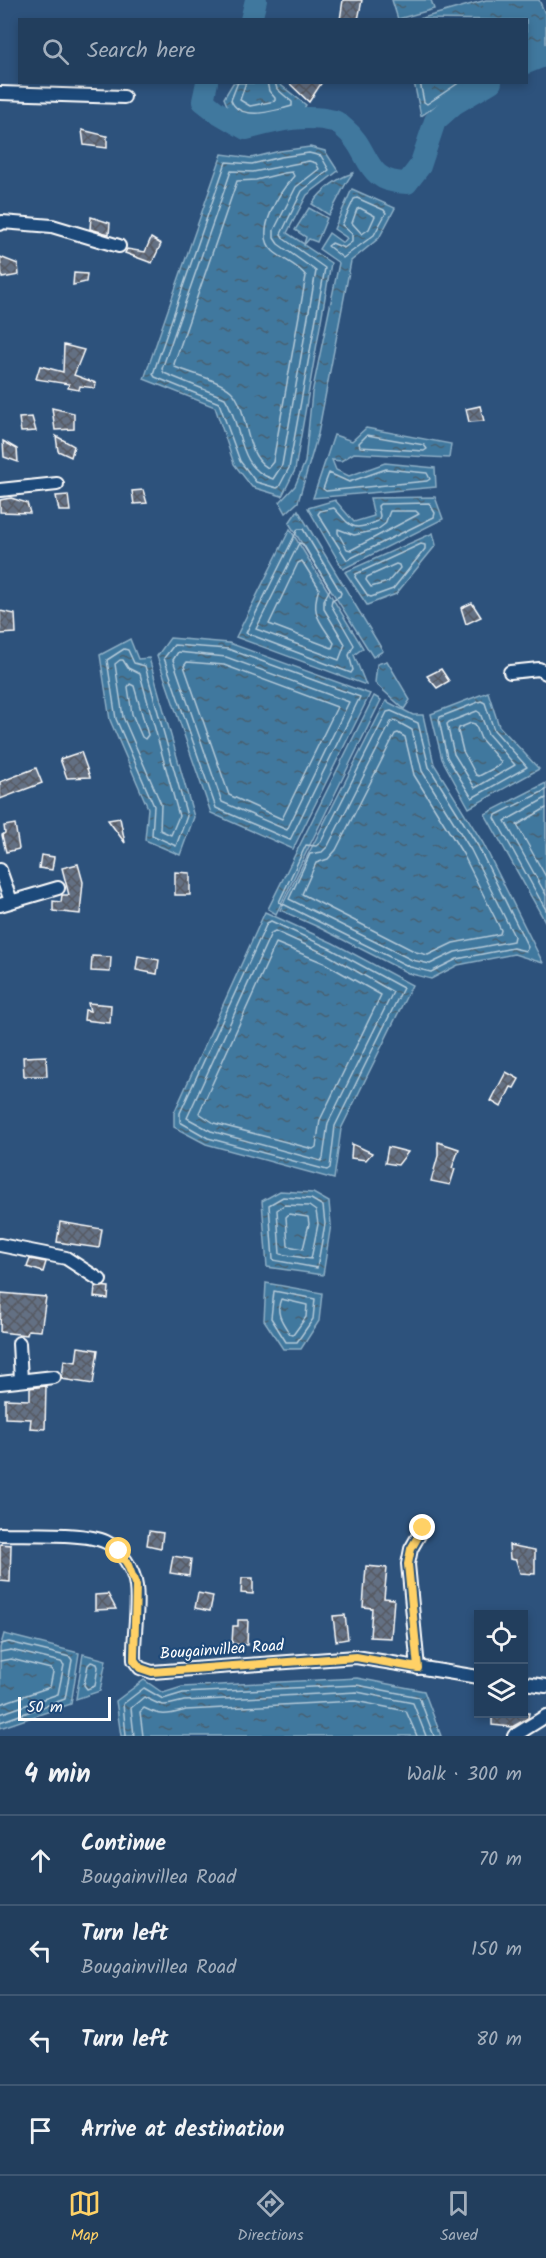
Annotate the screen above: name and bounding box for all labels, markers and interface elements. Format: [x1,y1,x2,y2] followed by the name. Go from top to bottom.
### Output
[18,18,528,84] search box
[87,34,195,69] text: Search here
[39,35,72,68] icon: search
[409,1514,435,1540] route end
[105,1537,131,1563] route start
[474,1610,528,1718] map controls
[474,1610,528,1664] button: locate
[159,1633,286,1667] street label: Bougainvillea Road
[474,1664,528,1718] button: layers
[18,1694,111,1722] scale bar
[27,1695,63,1720] text: 50 m
[24,1754,91,1796] text: 4 min
[407,1759,522,1791] text: Walk · 300 m
[81,1827,166,1862] text: Continue
[24,1844,57,1877] icon: ahead
[479,1844,522,1876] text: 70 m
[81,1862,236,1894] text: Bougainvillea Road
[81,1917,168,1952] text: Turn left
[24,1934,57,1967] icon: left
[471,1934,522,1966] text: 150 m
[81,1952,236,1984] text: Bougainvillea Road
[81,2023,168,2058] text: Turn left
[24,2024,57,2057] icon: left
[476,2024,522,2056] text: 80 m
[81,2113,284,2148] text: Arrive at destination
[24,2114,57,2147] icon: arrive
[68,2187,101,2248] tab: Map
[237,2187,304,2248] tab: Directions
[440,2187,478,2248] tab: Saved

